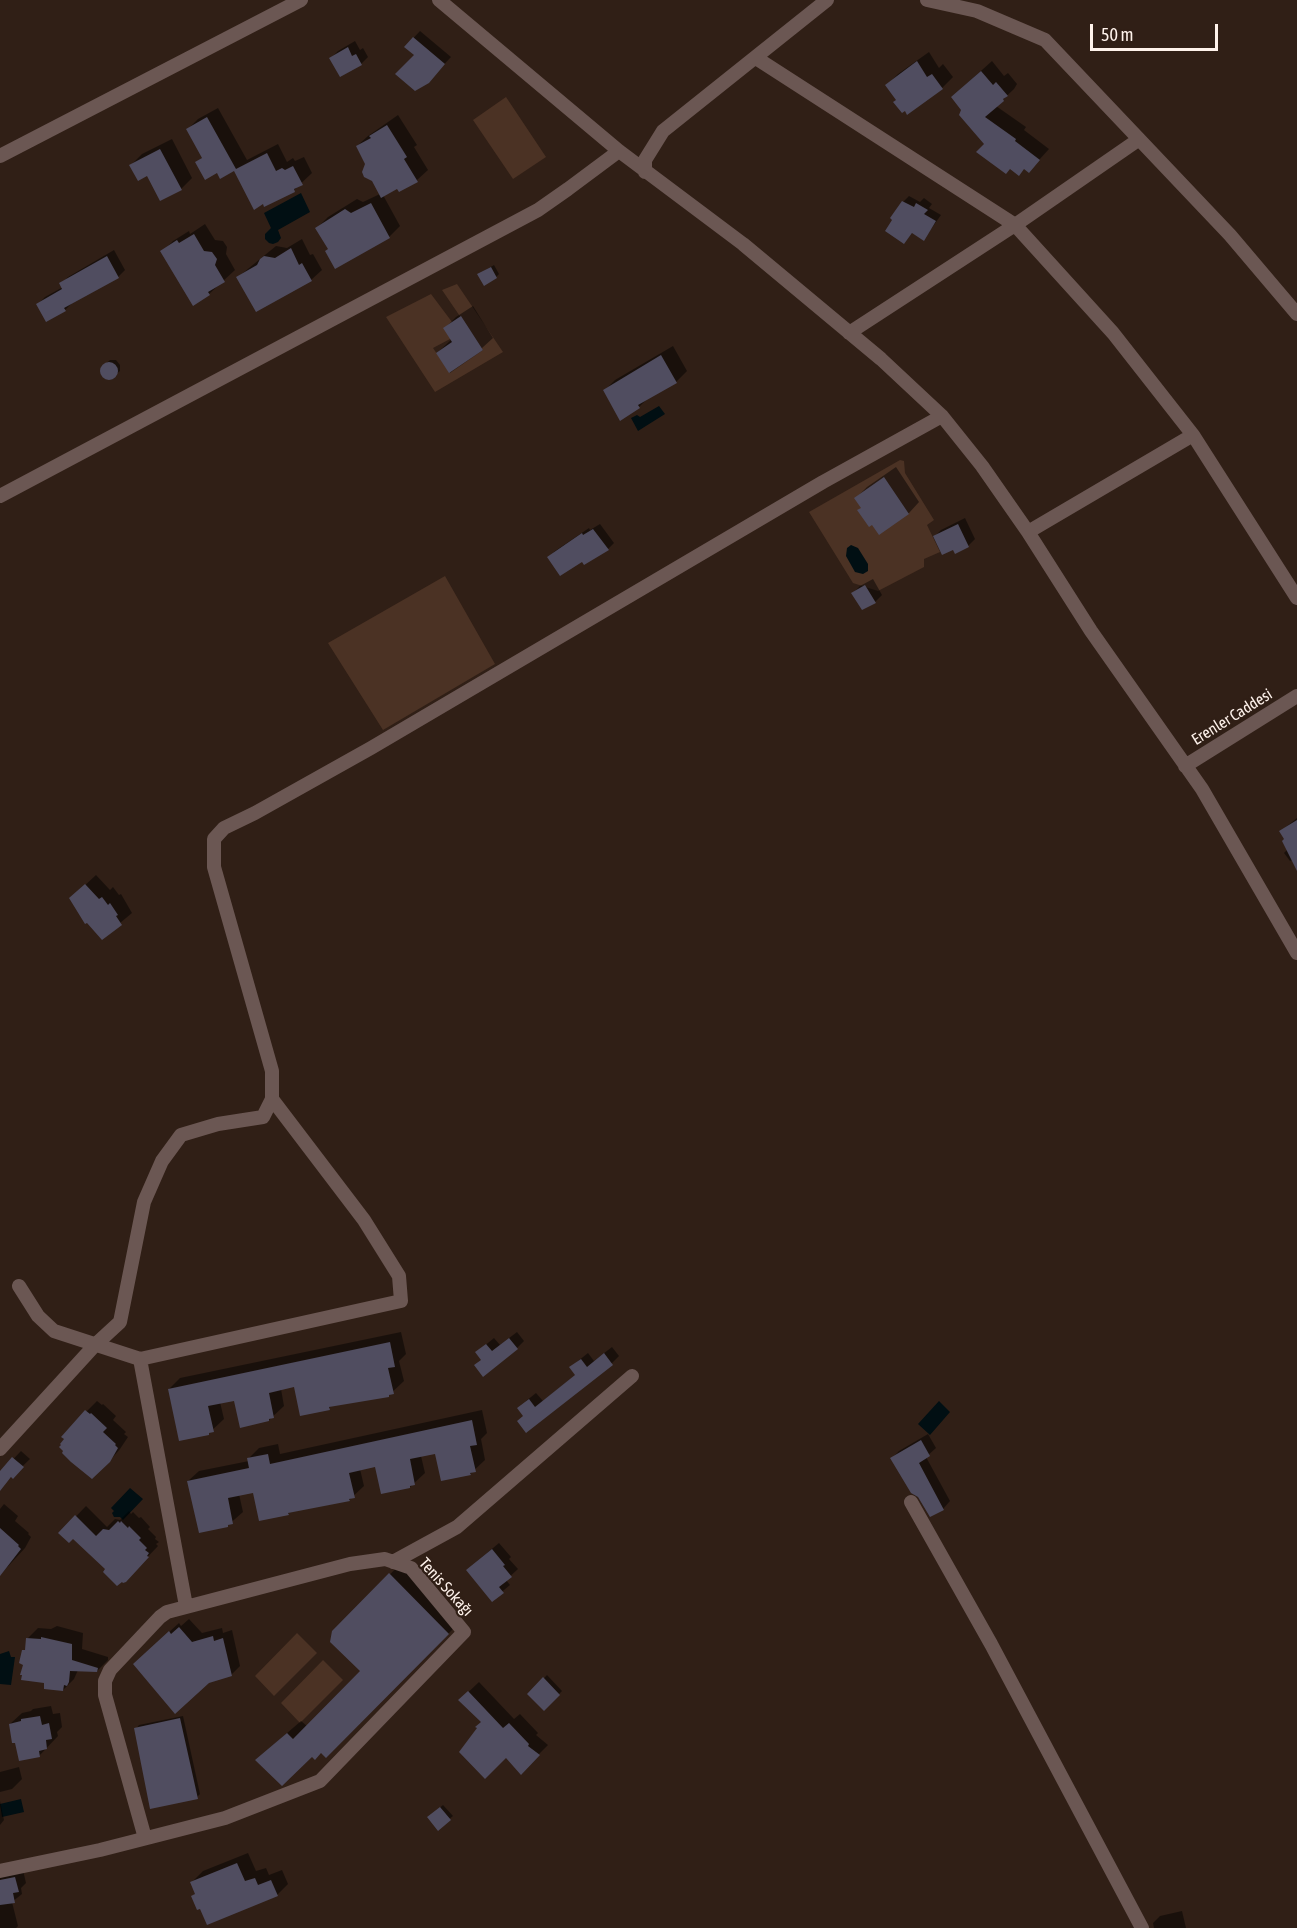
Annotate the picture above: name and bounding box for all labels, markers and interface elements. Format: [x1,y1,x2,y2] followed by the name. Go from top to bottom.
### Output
[1093,12,1220,50] scale bar
[1101,24,1133,45] text: 50 m
[1188,685,1276,749] street label: Erenler Caddesi
[415,1554,477,1620] street label: Tenis Sokağı

